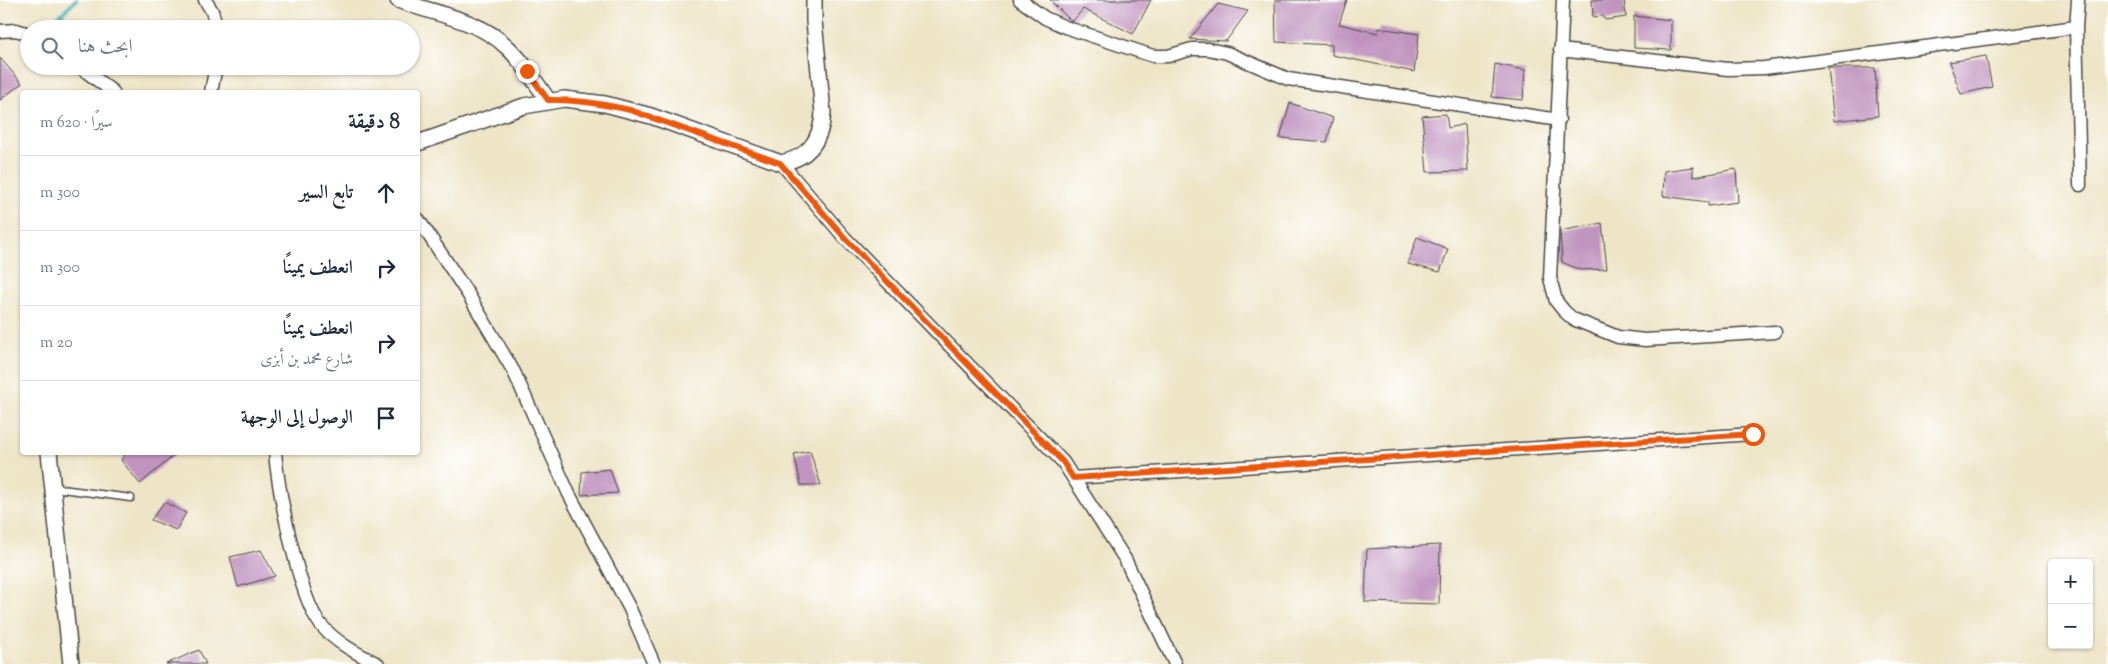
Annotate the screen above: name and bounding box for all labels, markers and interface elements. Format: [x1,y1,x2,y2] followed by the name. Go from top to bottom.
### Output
[20,20,420,75] search box
[38,34,66,62] icon: search
[78,34,133,61] text: ابحث هنا
[516,60,539,83] route end
[348,108,400,138] text: 8 دقيقة
[40,112,113,135] text: سيرًا · 620 m
[372,179,400,207] icon: ahead
[299,180,353,207] text: تابع السير
[40,182,80,205] text: 300 m
[372,254,400,282] icon: right
[283,255,353,282] text: انعطف يمينًا
[40,257,80,280] text: 300 m
[283,316,353,343] text: انعطف يمينًا
[372,329,400,357] icon: right
[40,332,73,355] text: 20 m
[260,349,353,372] text: شارع محمد بن أبزى
[372,404,400,432] icon: arrive
[241,405,353,432] text: الوصول إلى الوجهة
[1742,423,1765,446] route start
[2048,559,2093,649] map controls
[2048,559,2093,604] button: +
[2048,604,2093,649] button: −

